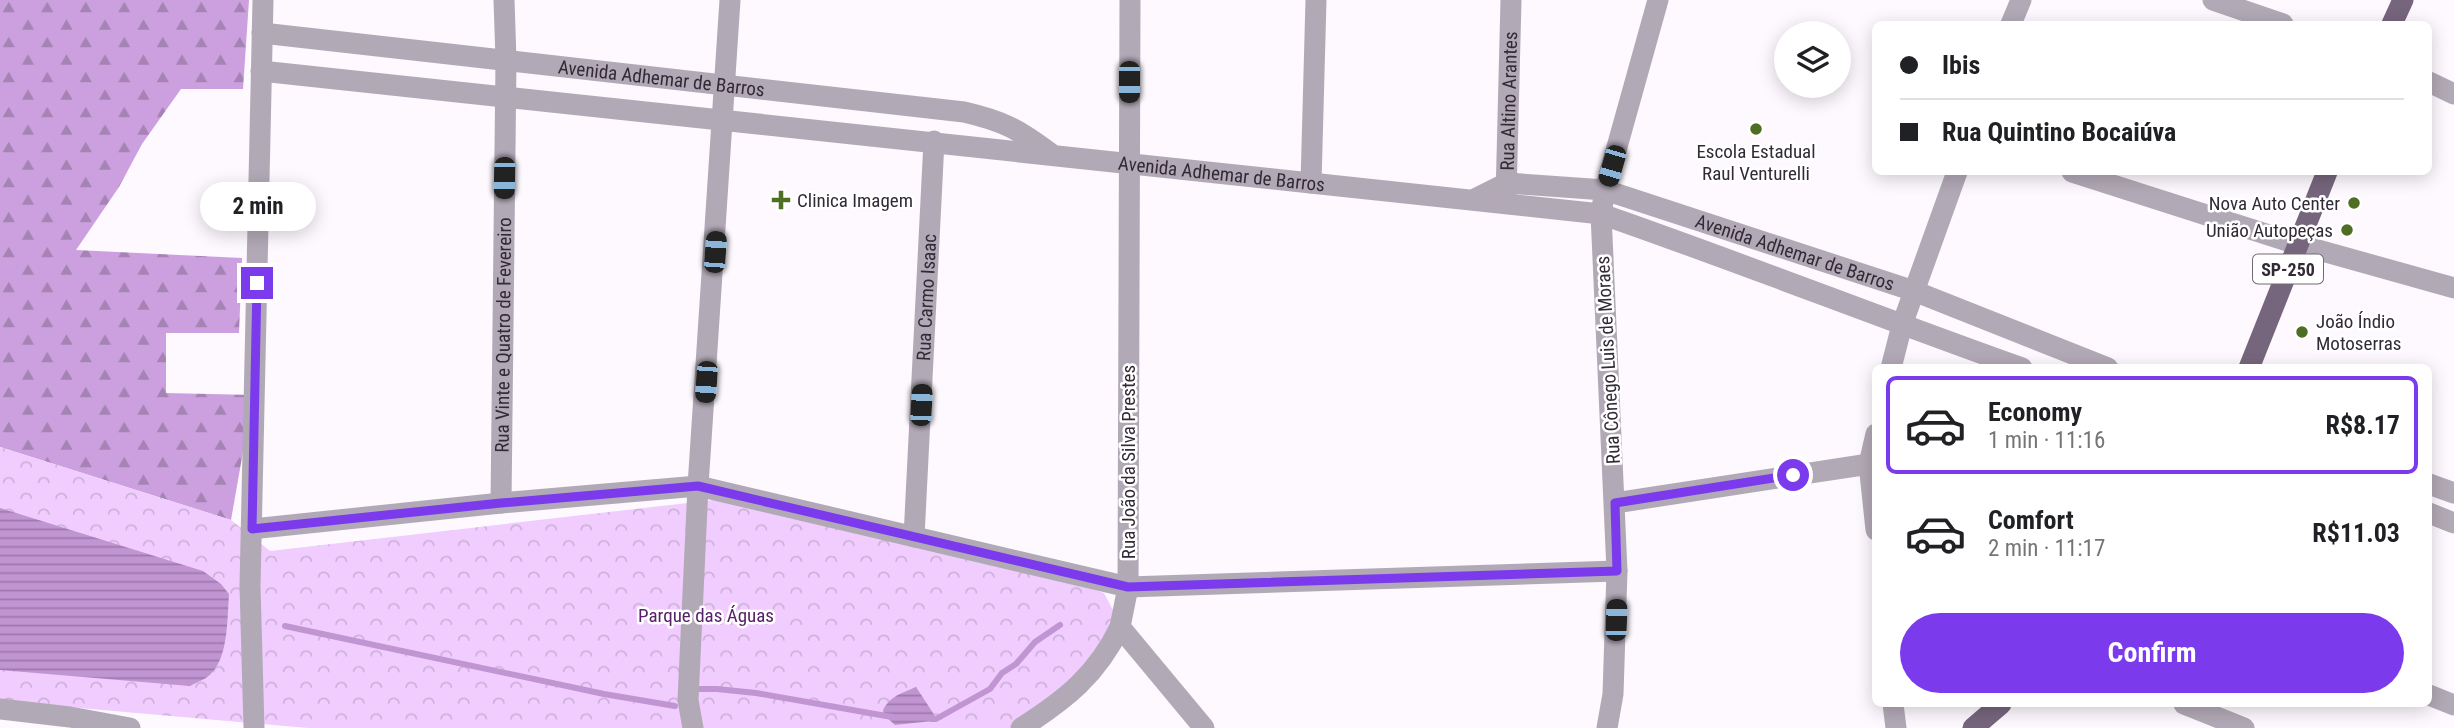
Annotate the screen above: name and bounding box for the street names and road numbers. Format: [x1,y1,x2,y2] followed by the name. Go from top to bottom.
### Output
[1495,31,1522,171] street label: Rua Altino Arantes
[557,55,766,101] street label: Avenida Adhemar de Barros
[1117,151,1326,196] street label: Avenida Adhemar de Barros
[1693,209,1897,295] street label: Avenida Adhemar de Barros
[490,217,516,453] street label: Rua Vinte e Quatro de Fevereiro
[911,233,941,361] street label: Rua Carmo Isaac
[1591,255,1625,465] street label: Rua Cônego Luis de Moraes
[2253,255,2323,284] road number: SP-250
[1117,365,1140,559] street label: Rua João da Silva Prestes

